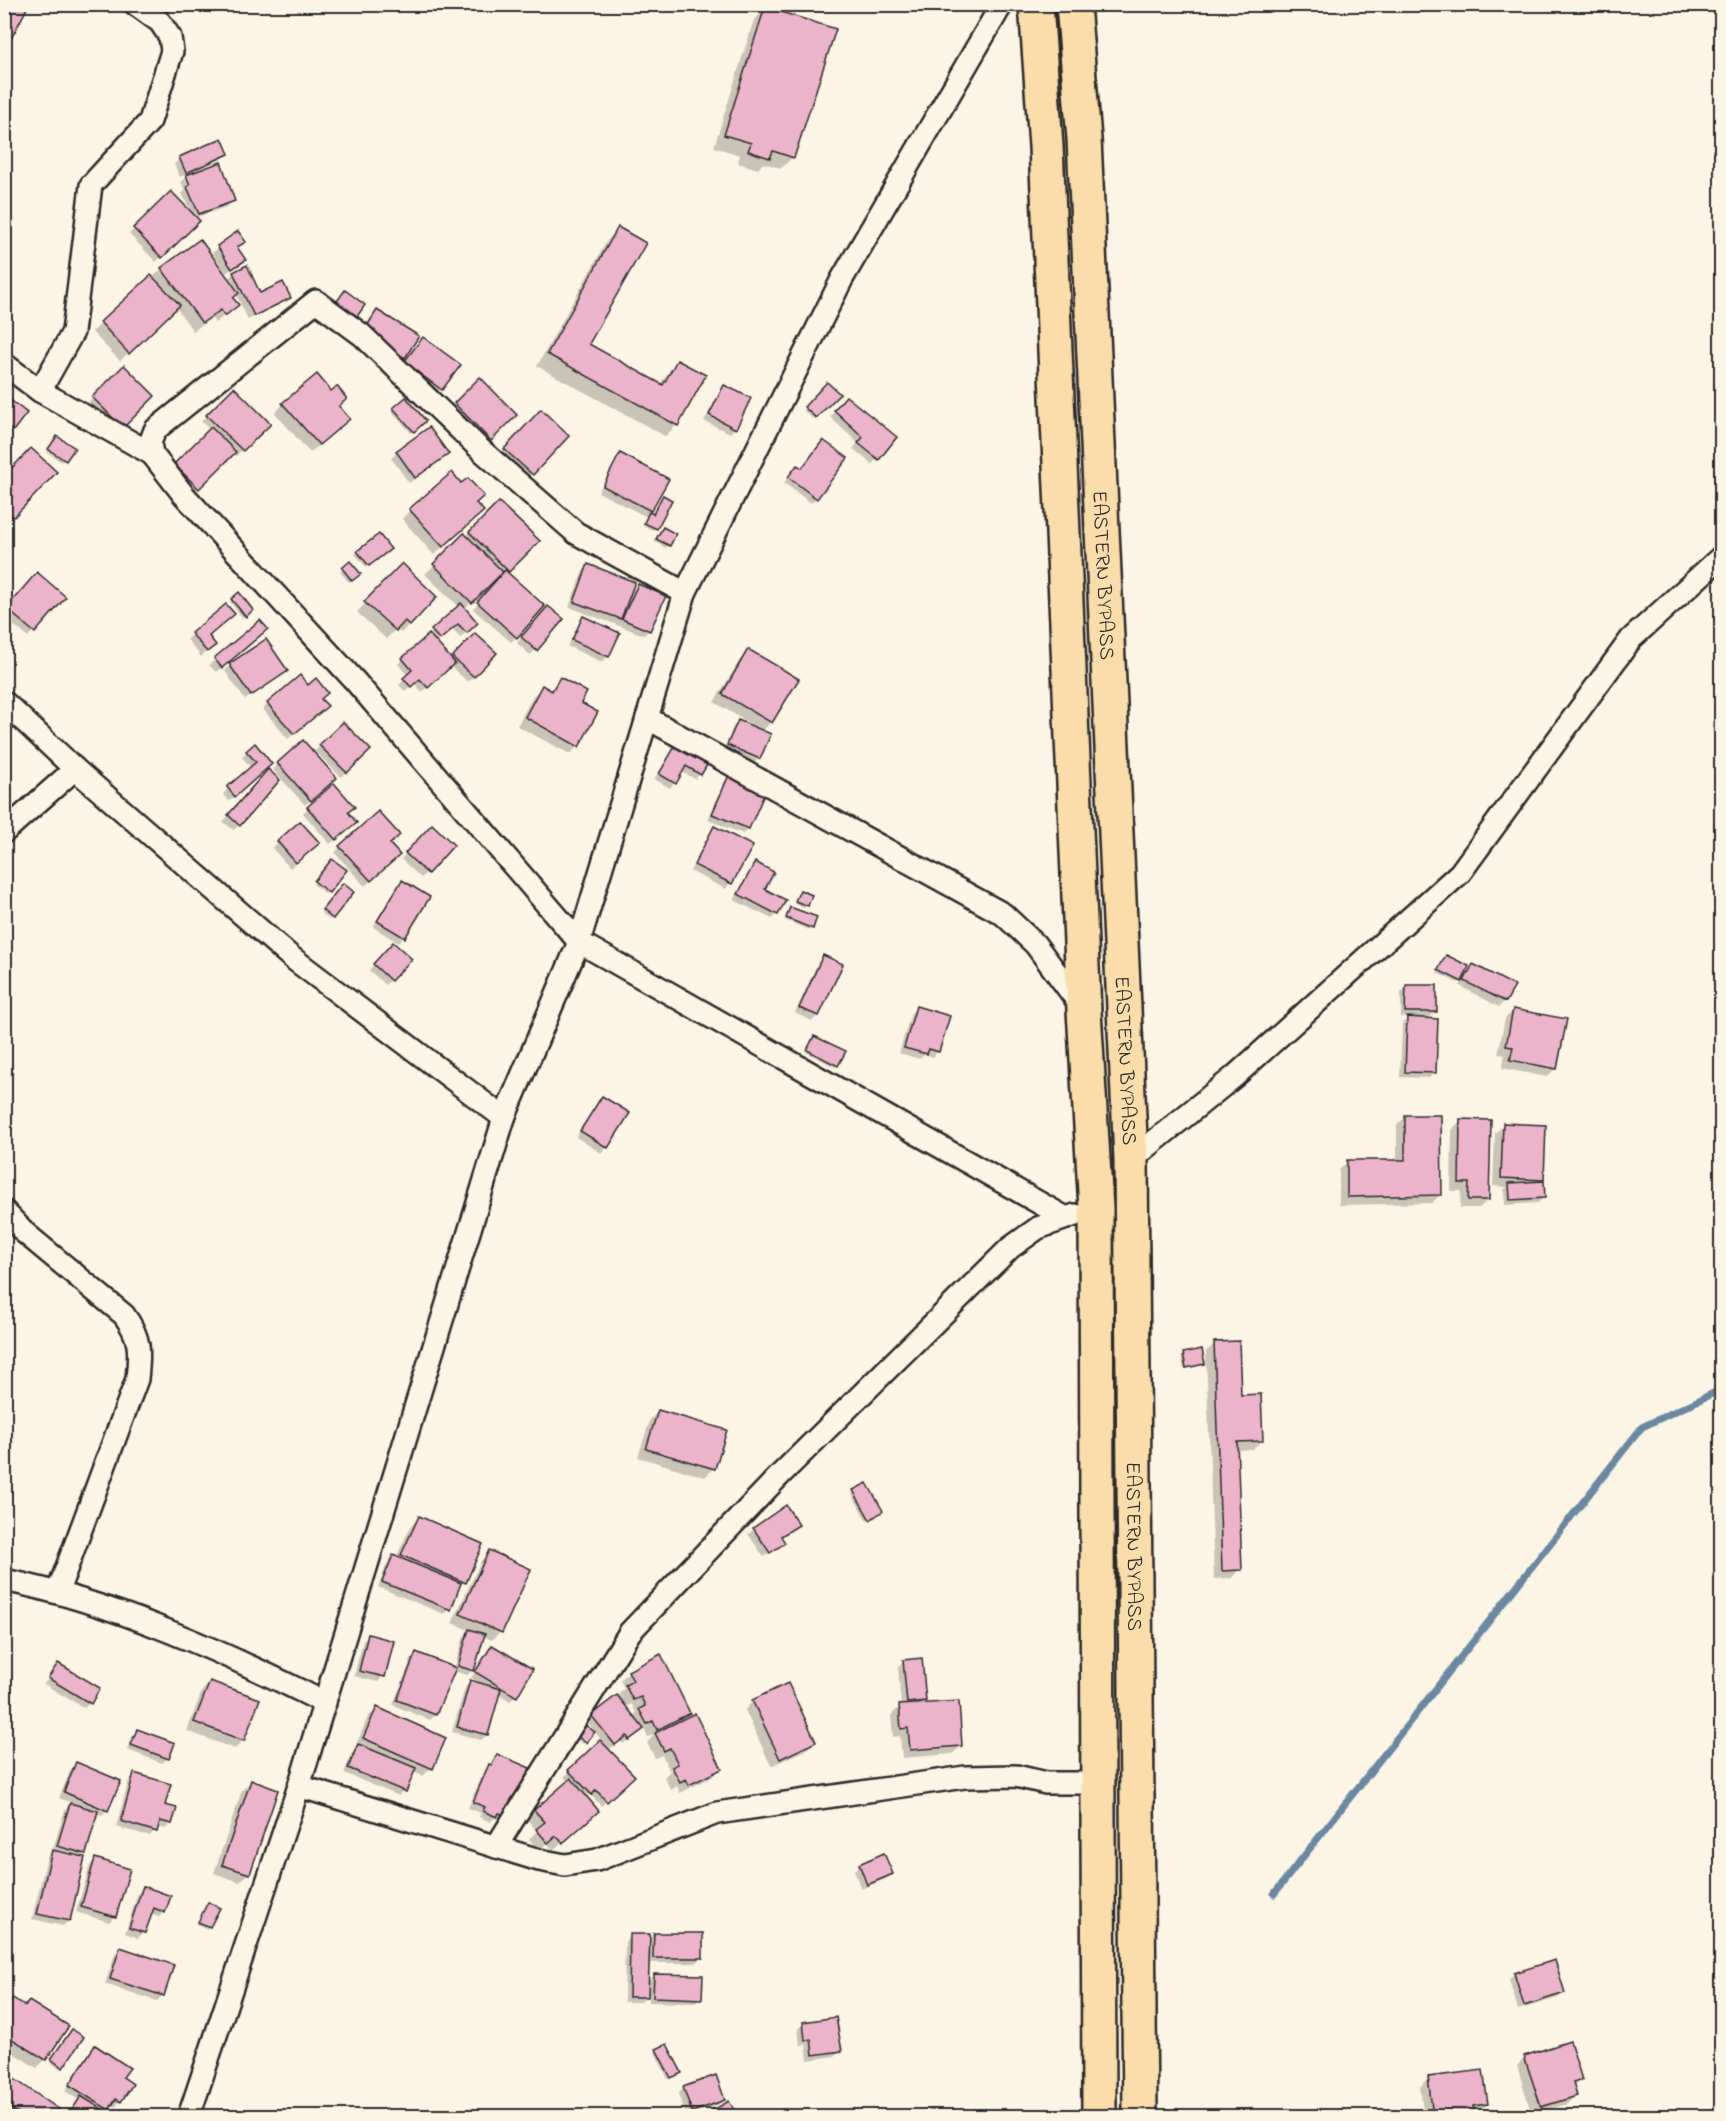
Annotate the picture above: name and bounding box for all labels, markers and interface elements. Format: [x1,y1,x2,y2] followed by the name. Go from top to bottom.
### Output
[1083,490,1121,661] street label: EASTERN BYPASS
[1106,975,1143,1146] street label: EASTERN BYPASS
[1117,1462,1148,1631] street label: EASTERN BYPASS

